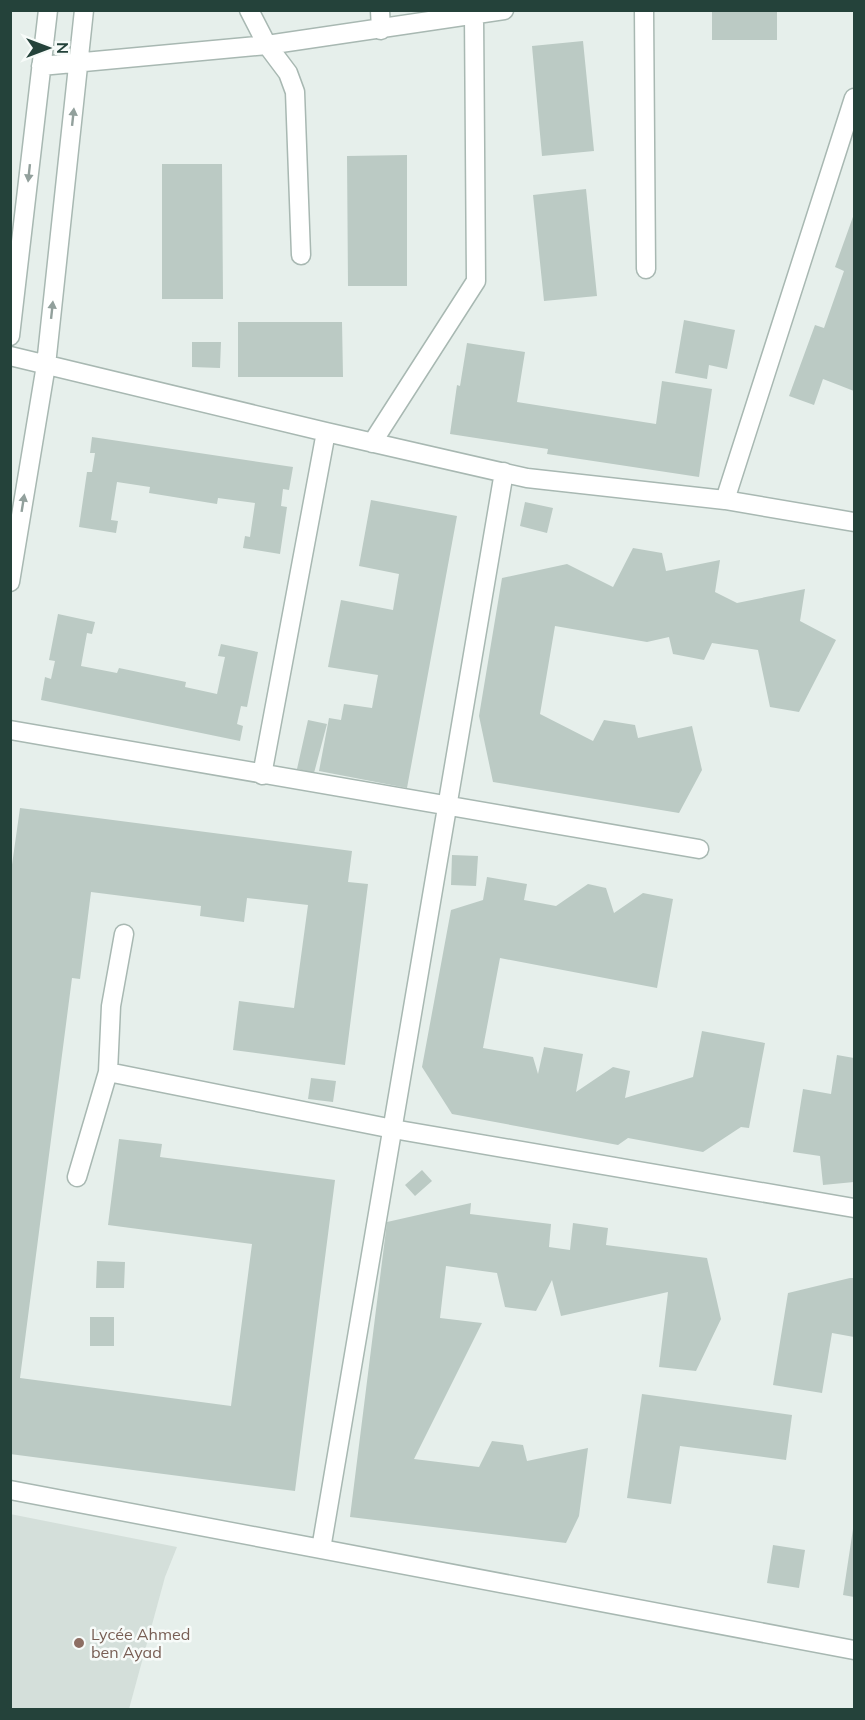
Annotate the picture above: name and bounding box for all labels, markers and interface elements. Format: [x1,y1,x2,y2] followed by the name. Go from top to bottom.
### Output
[18,18,78,78] north arrow
[53,42,73,54] text: N
[68,107,78,126] one-way arrow
[24,164,34,183] one-way arrow
[47,301,57,320] one-way arrow
[19,494,28,513] one-way arrow
[91,1624,190,1662] place label: Lycée Ahmed ben Ayad
[72,1636,86,1650] marker: Lycée Ahmed ben Ayad

